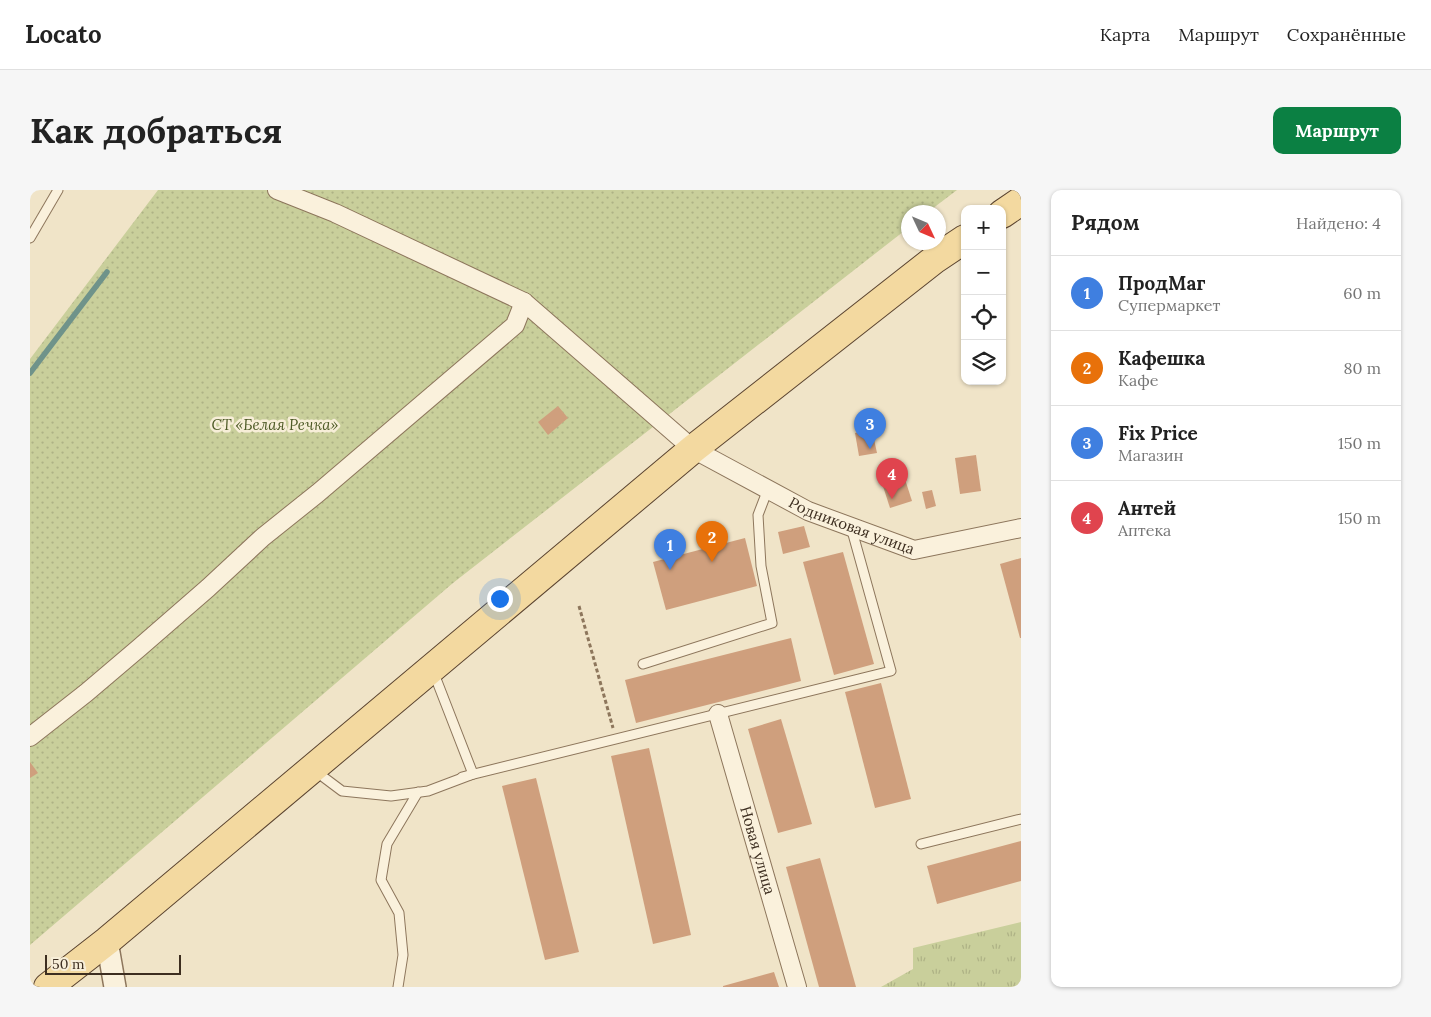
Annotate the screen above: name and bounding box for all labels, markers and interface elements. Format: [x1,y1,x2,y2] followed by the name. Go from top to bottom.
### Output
[25,19,102,50] text: Locato
[1100,23,1150,46] text: Карта
[1178,23,1259,46] text: Маршрут
[1287,23,1406,46] text: Сохранённые
[1273,107,1401,154] button: Маршрут
[30,108,283,153] text: Как добраться
[901,205,946,250] north arrow
[961,205,1006,385] map controls
[961,205,1006,250] button: +
[1071,209,1140,236] text: Рядом
[1296,213,1381,233] text: Найдено: 4
[961,250,1006,295] button: −
[1118,271,1206,295] text: ПродМаг
[1084,283,1090,303] text: 1
[1343,283,1381,303] text: 60 m
[961,295,1006,340] button: locate
[1118,295,1220,315] text: Супермаркет
[961,340,1006,385] button: layers
[1118,346,1205,370] text: Кафешка
[1083,358,1091,378] text: 2
[1344,358,1381,378] text: 80 m
[1118,370,1158,390] text: Кафе
[854,408,886,449] pin: 3
[212,415,339,434] park label: СТ «Белая Речка»
[1118,421,1198,445] text: Fix Price
[1083,433,1091,453] text: 3
[1338,433,1381,453] text: 150 m
[1118,445,1184,465] text: Магазин
[876,458,908,499] pin: 4
[786,492,917,558] street label: Родниковая улица
[1118,496,1176,520] text: Антей
[1083,508,1091,528] text: 4
[1338,508,1381,528] text: 150 m
[1118,520,1171,540] text: Аптека
[696,521,728,562] pin: 2
[654,529,686,570] pin: 1
[487,586,513,612] your location
[736,804,780,897] street label: Новая улица
[45,952,181,975] scale bar
[52,955,85,973] text: 50 m

